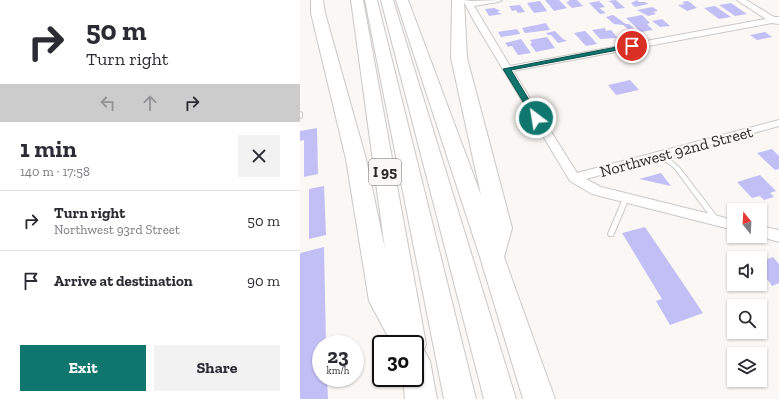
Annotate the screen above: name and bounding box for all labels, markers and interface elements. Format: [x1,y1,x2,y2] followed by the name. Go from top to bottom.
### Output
[86,14,147,47] text: 50 m
[20,16,72,68] icon: right
[615,29,649,63] pin
[621,35,643,57] icon: arrive
[86,48,168,70] text: Turn right
[97,92,119,114] icon: left
[139,92,161,114] icon: ahead
[181,92,203,114] icon: right
[515,97,557,139] position arrow
[598,122,755,181] street label: Northwest 92nd Street
[20,134,77,163] text: 1 min
[238,135,280,177] button: close
[369,159,401,185] road number: I 95
[20,164,90,179] text: 140 m · 17:58
[727,203,767,243] north arrow
[727,203,767,387] map controls
[54,204,125,222] text: Turn right
[20,210,42,232] icon: right
[247,212,280,230] text: 50 m
[54,222,180,237] text: Northwest 93rd Street
[727,251,767,291] button: sound
[20,270,42,292] icon: arrive
[54,272,193,290] text: Arrive at destination
[247,272,280,290] text: 90 m
[727,299,767,339] button: search
[372,335,424,387] speed limit sign: 30
[327,344,349,368] text: 23
[20,345,146,391] button: Exit
[154,345,280,391] button: Share
[727,347,767,387] button: layers
[327,365,349,377] text: km/h

